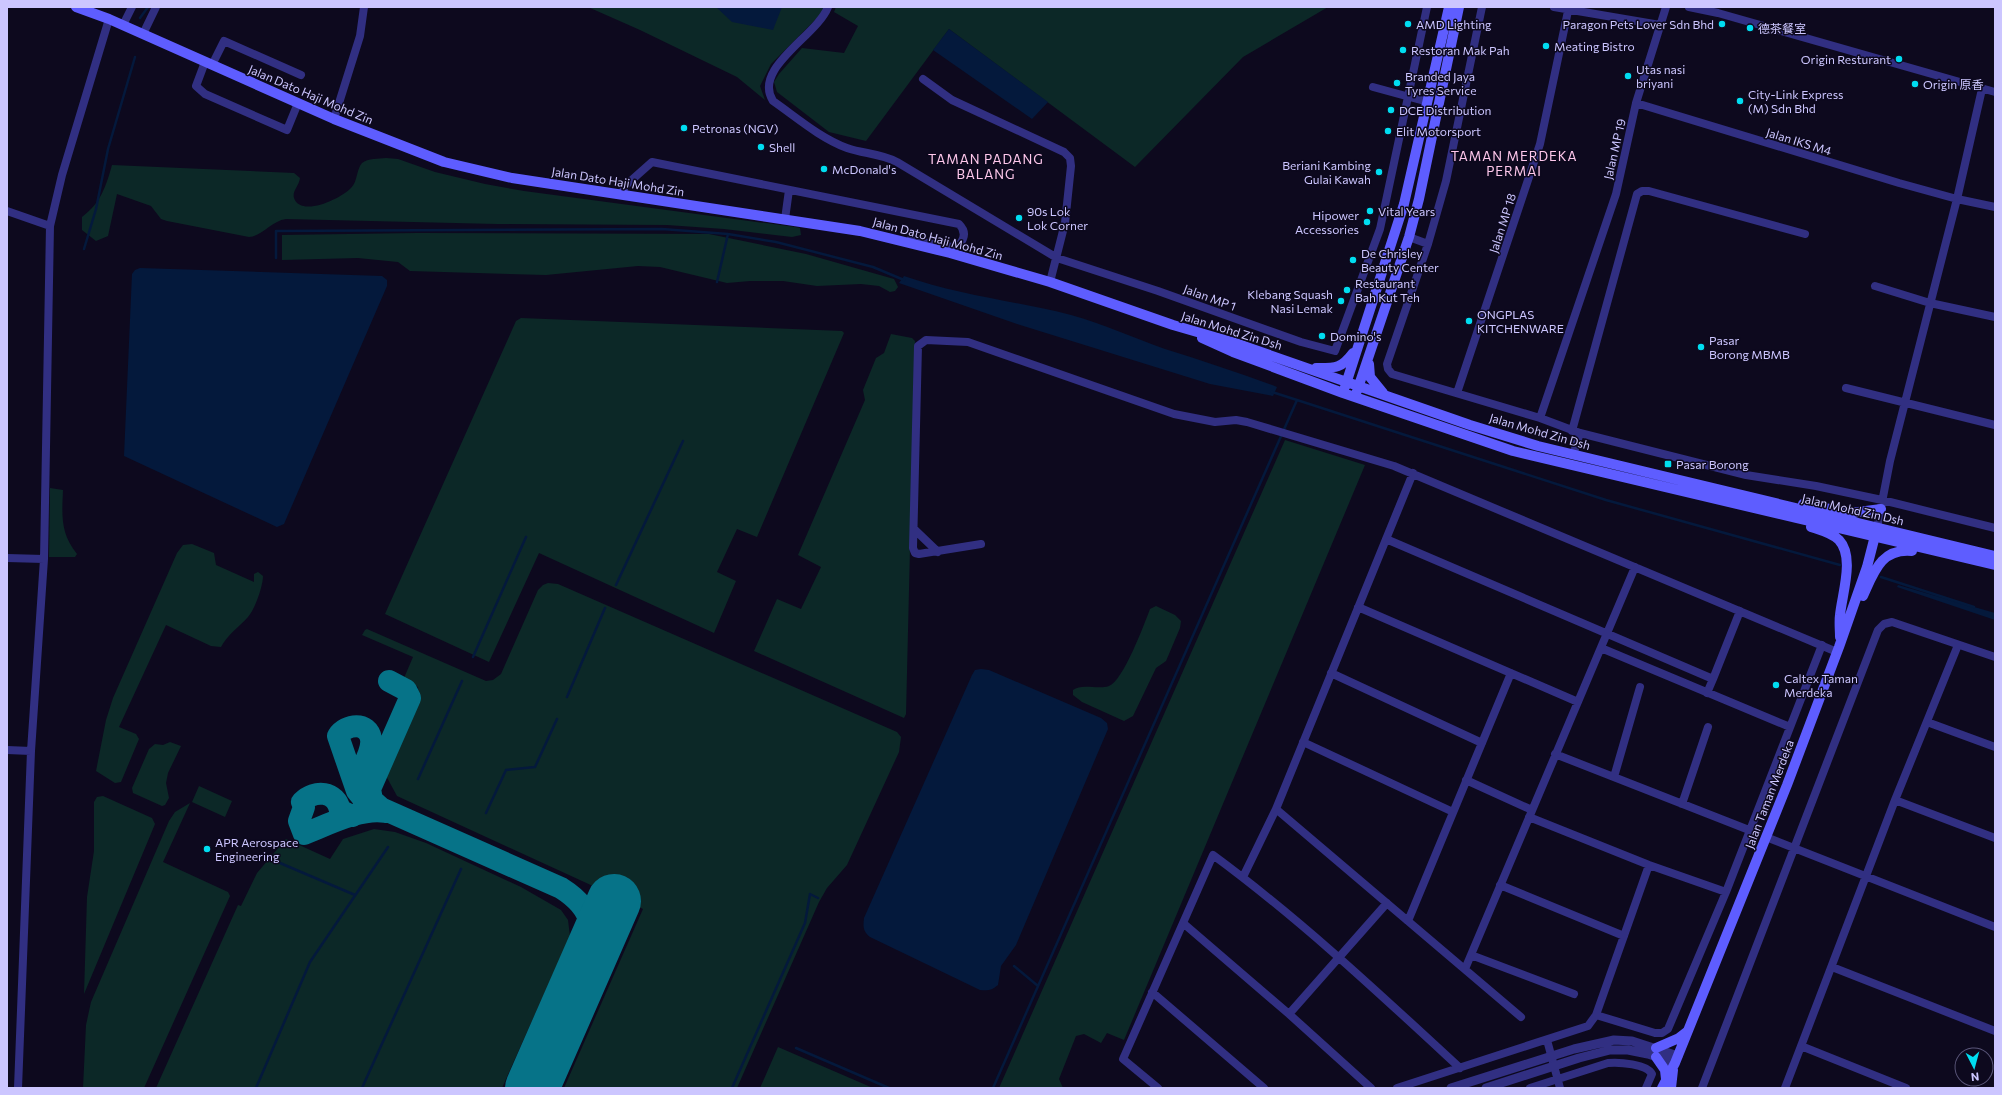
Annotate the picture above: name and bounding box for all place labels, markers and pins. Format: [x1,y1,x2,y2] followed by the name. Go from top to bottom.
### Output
[1416,17,1492,31] place label: AMD Lighting
[1562,17,1714,31] place label: Paragon Pets Lover Sdn Bhd
[1403,19,1413,29] marker: AMD Lighting
[1717,19,1727,29] marker: Paragon Pets Lover Sdn Bhd
[1758,21,1806,35] place label: 德茶餐室
[1745,23,1755,33] marker: 德茶餐室
[1554,39,1635,53] place label: Meating Bistro
[1541,41,1551,51] marker: Meating Bistro
[1411,43,1510,57] place label: Restoran Mak Pah
[1398,45,1408,55] marker: Restoran Mak Pah
[1801,52,1891,66] place label: Origin Resturant
[1894,54,1904,64] marker: Origin Resturant
[1636,62,1685,90] place label: Utas nasi briyani
[1405,69,1476,97] place label: Branded Jaya Tyres Service
[1623,71,1633,81] marker: Utas nasi briyani
[1923,77,1983,91] place label: Origin 原香
[1392,78,1402,88] marker: Branded Jaya Tyres Service
[1910,79,1920,89] marker: Origin 原香
[1748,87,1844,115] place label: City-Link Express (M) Sdn Bhd
[1735,96,1745,106] marker: City-Link Express (M) Sdn Bhd
[1399,103,1491,117] place label: DCE Distribution
[1386,105,1396,115] marker: DCE Distribution
[692,121,778,135] place label: Petronas (NGV)
[679,123,689,133] marker: Petronas (NGV)
[1396,124,1481,138] place label: Elit Motorsport
[1383,126,1393,136] marker: Elit Motorsport
[769,140,795,154] place label: Shell
[756,142,766,152] marker: Shell
[1282,158,1371,186] place label: Beriani Kambing Gulai Kawah
[832,162,896,176] place label: McDonald's
[819,164,829,174] marker: McDonald's
[1374,167,1384,177] marker: Beriani Kambing Gulai Kawah
[1027,204,1088,232] place label: 90s Lok Lok Corner
[1378,204,1435,218] place label: Vital Years
[1365,206,1375,216] marker: Vital Years
[1295,208,1359,236] place label: Hipower Accessories
[1014,213,1024,223] marker: 90s Lok Lok Corner
[1362,217,1372,227] marker: Hipower Accessories
[1361,246,1439,274] place label: De Chrisley Beauty Center
[1348,255,1358,265] marker: De Chrisley Beauty Center
[1355,276,1420,304] place label: Restaurant Bah Kut Teh
[1342,285,1352,295] marker: Restaurant Bah Kut Teh
[1247,287,1333,315] place label: Klebang Squash Nasi Lemak
[1336,296,1346,306] marker: Klebang Squash Nasi Lemak
[1477,307,1564,335] place label: ONGPLAS KITCHENWARE
[1464,316,1474,326] marker: ONGPLAS KITCHENWARE
[1330,329,1382,343] place label: Domino's
[1317,331,1327,341] marker: Domino's
[1709,333,1790,361] place label: Pasar Borong MBMB
[1696,342,1706,352] marker: Pasar Borong MBMB
[1676,457,1749,471] place label: Pasar Borong
[1663,459,1673,469] marker: Pasar Borong
[1784,671,1858,699] place label: Caltex Taman Merdeka
[1771,680,1781,690] marker: Caltex Taman Merdeka
[215,835,298,863] place label: APR Aerospace Engineering
[202,844,212,854] marker: APR Aerospace Engineering

